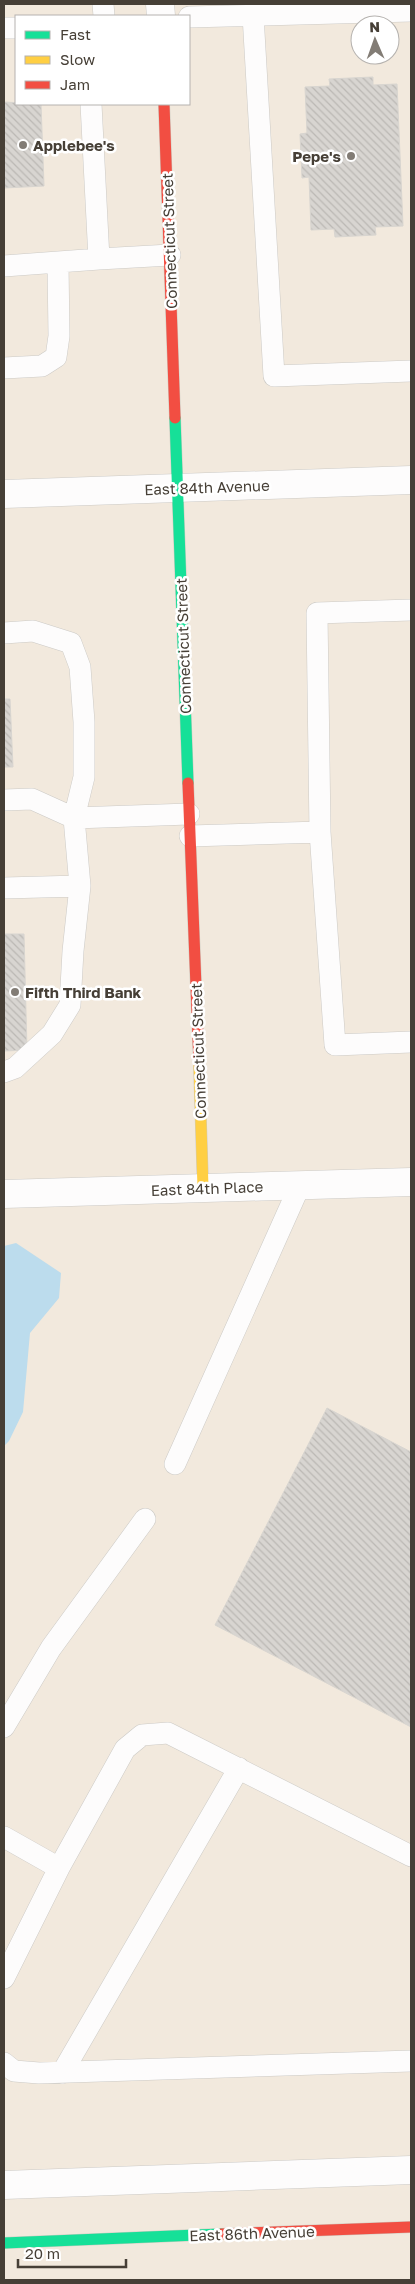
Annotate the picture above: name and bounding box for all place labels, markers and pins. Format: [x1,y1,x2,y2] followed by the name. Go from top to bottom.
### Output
[33,136,115,154] place label: Applebee's
[17,139,29,151] marker: Applebee's
[292,147,341,165] place label: Pepe's
[345,150,357,162] marker: Pepe's
[25,983,142,1001] place label: Fifth Third Bank
[9,986,21,998] marker: Fifth Third Bank

